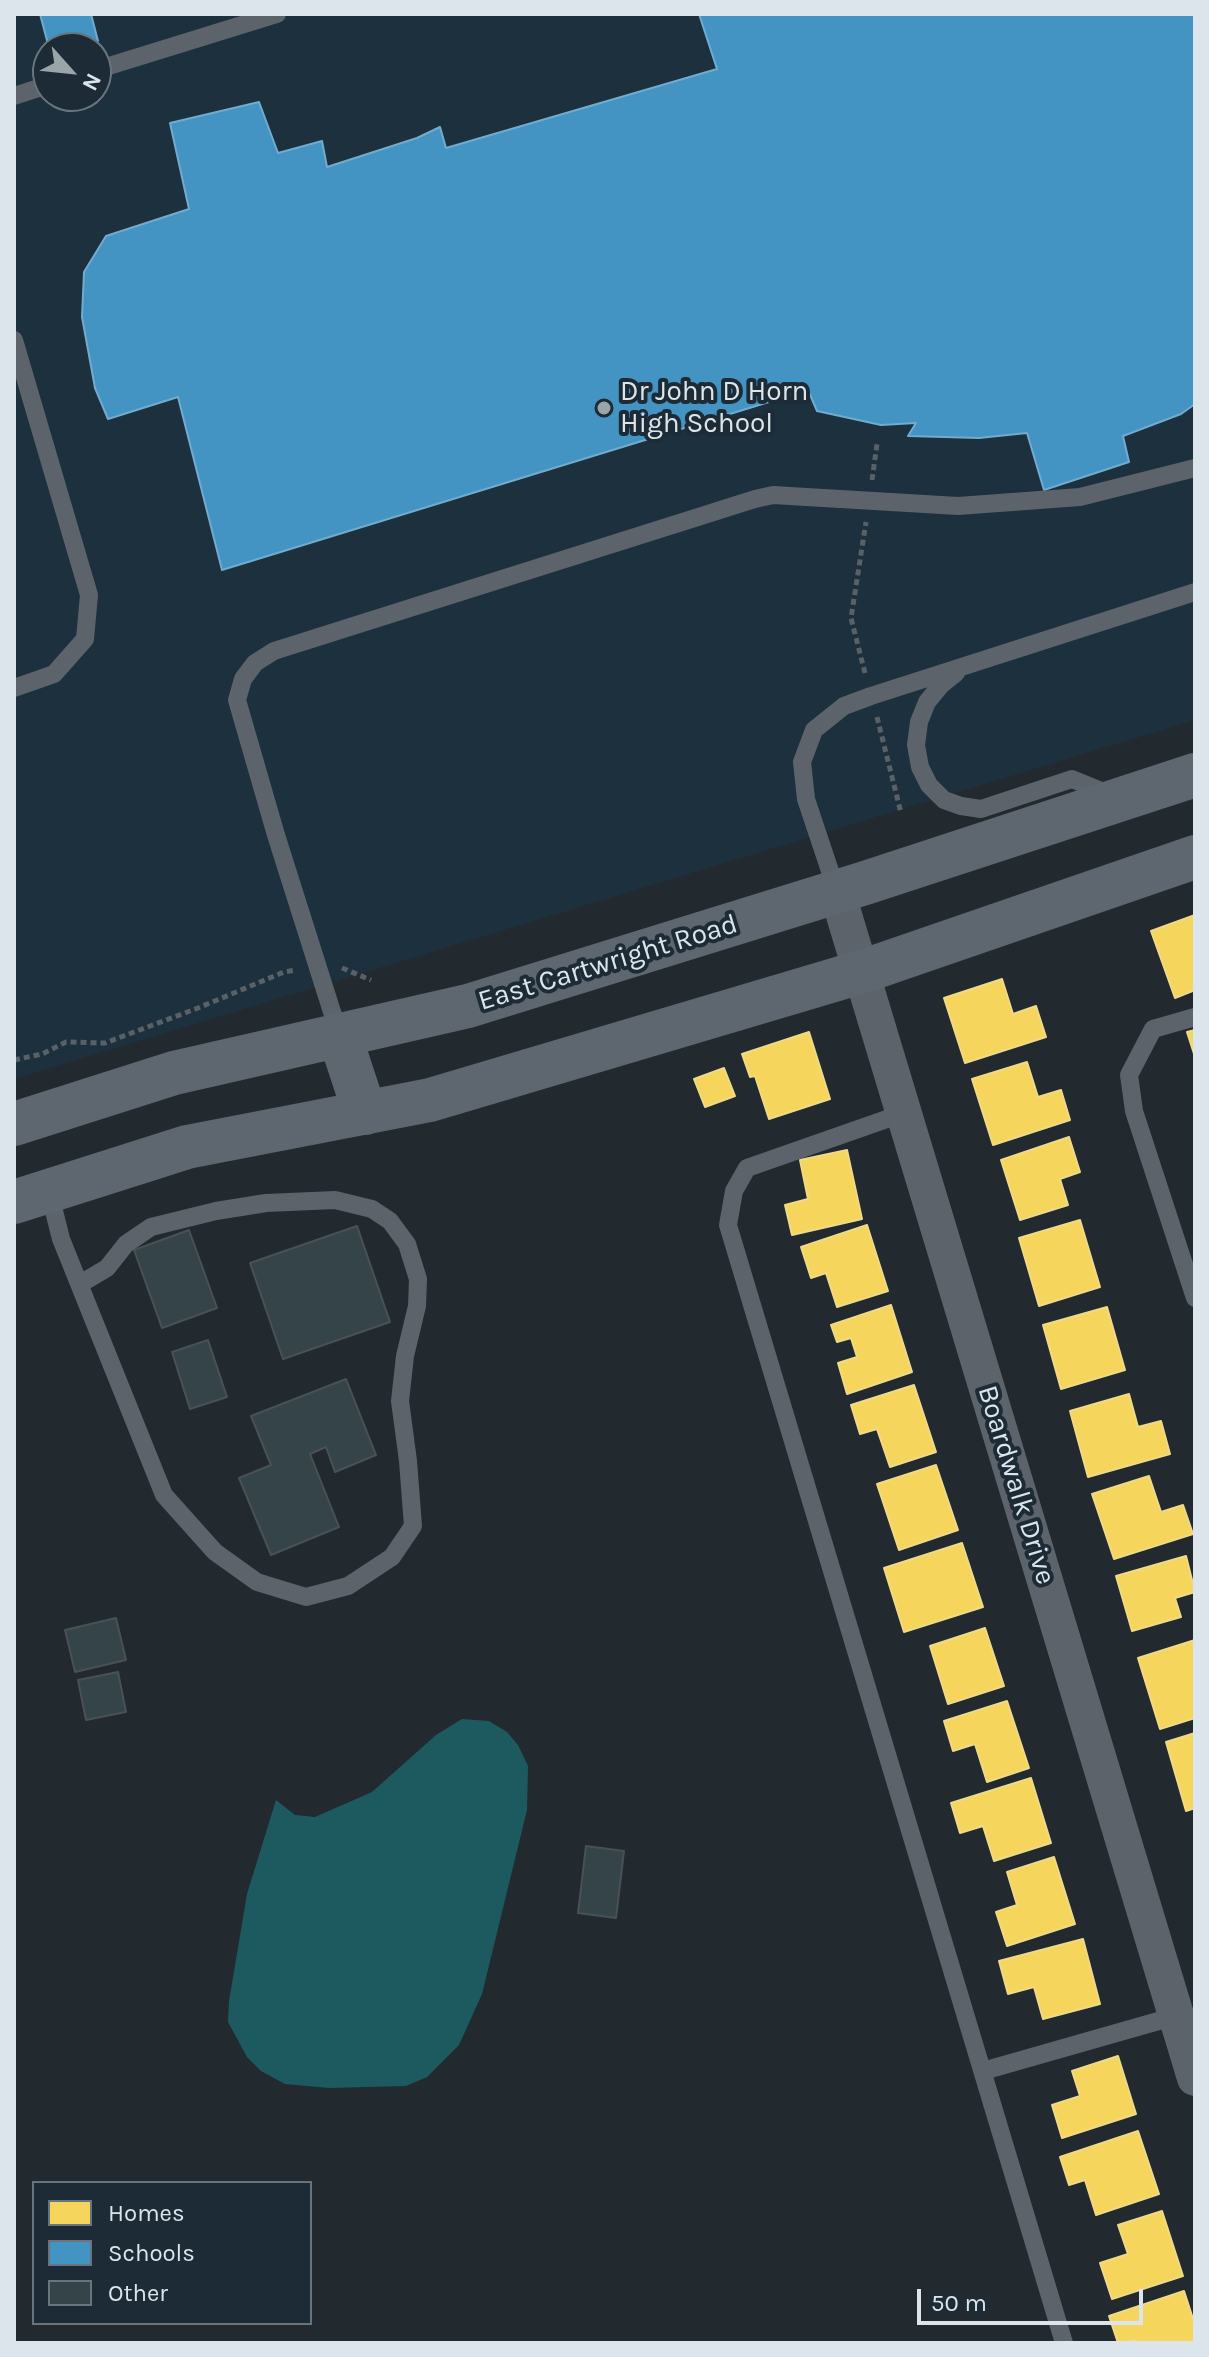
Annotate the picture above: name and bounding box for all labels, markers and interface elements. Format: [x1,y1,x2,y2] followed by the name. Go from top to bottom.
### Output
[32,32,112,112] north arrow
[76,69,107,95] text: N
[620,375,808,441] place label: Dr John D Horn High School
[595,399,613,417] marker: Dr John D Horn High School
[474,908,742,1018] street label: East Cartwright Road
[970,1381,1062,1589] street label: Boardwalk Drive
[32,2181,312,2325] legend
[108,2199,185,2227] text: Homes
[108,2239,195,2267] text: Schools
[921,2273,1147,2323] scale bar
[108,2279,168,2307] text: Other
[931,2289,987,2317] text: 50 m

